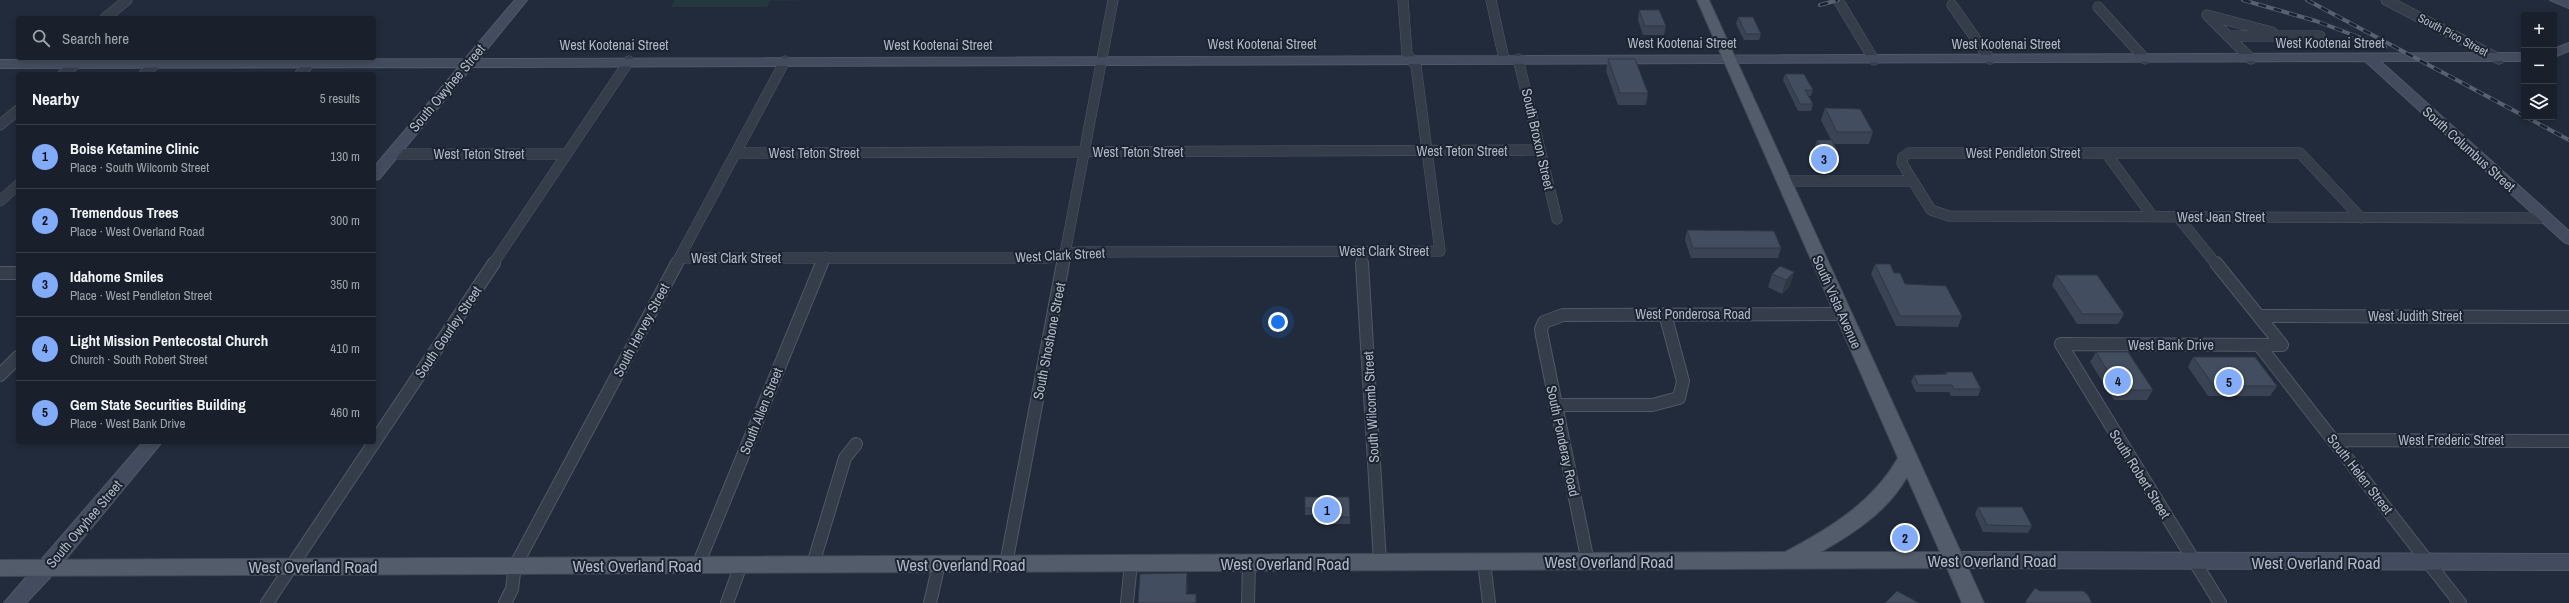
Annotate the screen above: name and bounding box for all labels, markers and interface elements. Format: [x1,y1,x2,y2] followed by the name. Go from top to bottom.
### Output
[2415,10,2491,60] street label: South Pico Street
[2521,12,2557,120] map controls
[2521,12,2557,48] button: +
[16,16,376,60] search box
[30,27,52,49] icon: search
[62,28,129,49] text: Search here
[1628,34,1736,52] street label: West Kootenai Street
[2276,34,2384,52] street label: West Kootenai Street
[1208,35,1316,53] street label: West Kootenai Street
[1952,35,2060,53] street label: West Kootenai Street
[560,36,668,54] street label: West Kootenai Street
[884,36,992,54] street label: West Kootenai Street
[405,40,489,136] street label: South Owyhee Street
[2521,48,2557,84] button: −
[2521,84,2557,120] button: layers
[32,87,79,110] text: Nearby
[1518,87,1558,191] street label: South Broxon Street
[320,90,360,107] text: 5 results
[2419,103,2519,195] street label: South Columbus Street
[70,138,199,159] text: Boise Ketamine Clinic
[1417,142,1507,160] street label: West Teton Street
[1093,143,1183,161] street label: West Teton Street
[769,144,859,162] street label: West Teton Street
[1811,144,1837,174] pin: 3
[1966,144,2080,162] street label: West Pendleton Street
[434,145,524,163] street label: West Teton Street
[42,148,48,165] text: 1
[330,148,360,165] text: 130 m
[70,159,209,176] text: Place · South Wilcomb Street
[70,202,179,223] text: Tremendous Trees
[2177,208,2265,226] street label: West Jean Street
[42,212,48,229] text: 2
[330,212,360,229] text: 300 m
[70,223,204,240] text: Place · West Overland Road
[1339,242,1429,260] street label: West Clark Street
[1015,244,1105,266] street label: West Clark Street
[691,249,781,267] street label: West Clark Street
[1808,252,1866,352] street label: South Vista Avenue
[70,266,164,287] text: Idahome Smiles
[42,276,48,293] text: 3
[330,276,360,293] text: 350 m
[609,280,673,380] street label: South Hervey Street
[1029,281,1069,401] street label: South Shoshone Street
[411,283,485,381] street label: South Gourley Street
[70,287,212,304] text: Place · West Pendleton Street
[1635,305,1751,323] street label: West Ponderosa Road
[2368,307,2462,325] street label: West Judith Street
[1268,312,1288,332] your location
[70,330,268,351] text: Light Mission Pentecostal Church
[2128,336,2214,354] street label: West Bank Drive
[42,340,48,357] text: 4
[330,340,360,357] text: 410 m
[70,351,207,368] text: Church · South Robert Street
[1359,351,1383,463] street label: South Wilcomb Street
[735,365,787,457] street label: South Allen Street
[2105,366,2131,396] pin: 4
[2216,367,2242,397] pin: 5
[1542,384,1584,498] street label: South Ponderay Road
[70,394,246,415] text: Gem State Securities Building
[42,404,48,421] text: 5
[330,404,360,421] text: 460 m
[70,415,185,432] text: Place · West Bank Drive
[2105,426,2175,522] street label: South Robert Street
[2323,430,2397,518] street label: South Helen Street
[2398,431,2504,449] street label: West Frederic Street
[42,476,126,572] street label: South Owyhee Street
[1314,495,1340,525] pin: 1
[1892,523,1918,553] pin: 2
[1927,549,2057,572] street label: West Overland Road
[1544,550,1674,573] street label: West Overland Road
[2251,551,2381,574] street label: West Overland Road
[1220,552,1350,575] street label: West Overland Road
[896,553,1026,576] street label: West Overland Road
[572,554,702,577] street label: West Overland Road
[248,555,378,578] street label: West Overland Road

